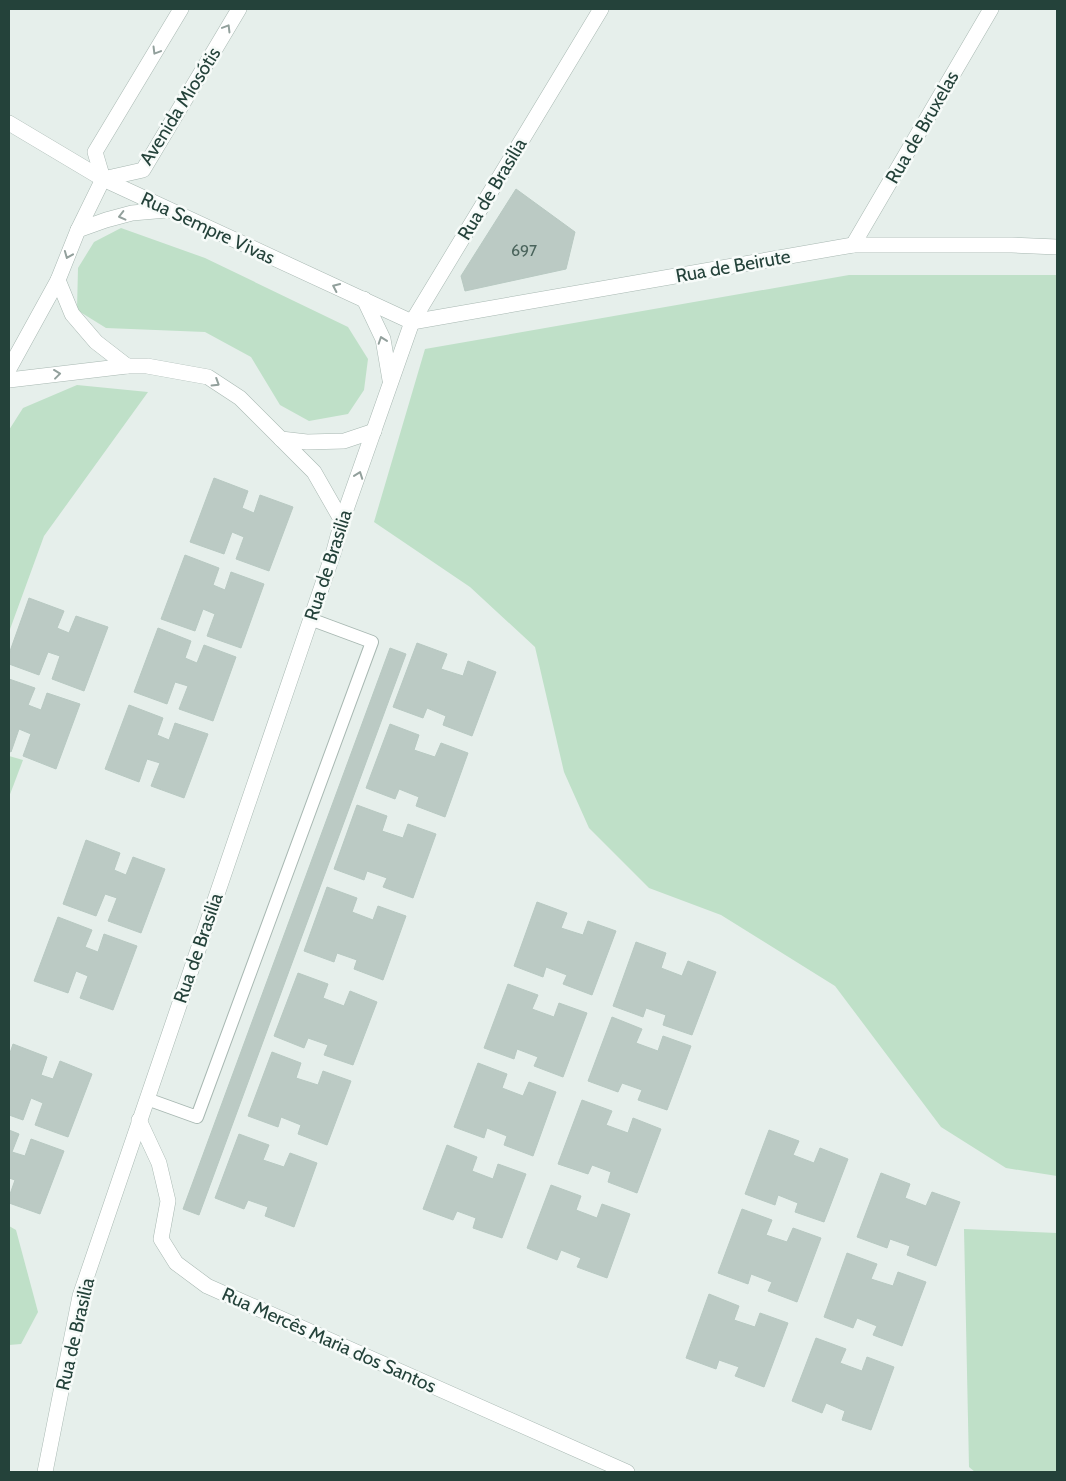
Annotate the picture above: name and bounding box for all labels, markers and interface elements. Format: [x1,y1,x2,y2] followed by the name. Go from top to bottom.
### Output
[221,24,231,33] one-way arrow
[135,43,226,169] street label: Avenida Miosótis
[152,45,162,54] one-way arrow
[880,67,964,187] street label: Rua de Bruxelas
[453,134,531,244] street label: Rua de Brasilia
[137,187,279,269] street label: Rua Sempre Vivas
[118,210,127,221] one-way arrow
[511,241,537,260] house number: 697
[674,245,792,287] street label: Rua de Beirute
[64,250,74,259] one-way arrow
[332,282,341,293] one-way arrow
[378,336,388,345] one-way arrow
[53,370,61,380] one-way arrow
[211,377,220,386] one-way arrow
[353,471,363,480] one-way arrow
[299,507,357,623] street label: Rua de Brasilia
[168,890,228,1006] street label: Rua de Brasilia
[51,1275,99,1393] street label: Rua de Brasilia
[218,1282,440,1398] street label: Rua Mercês Maria dos Santos

